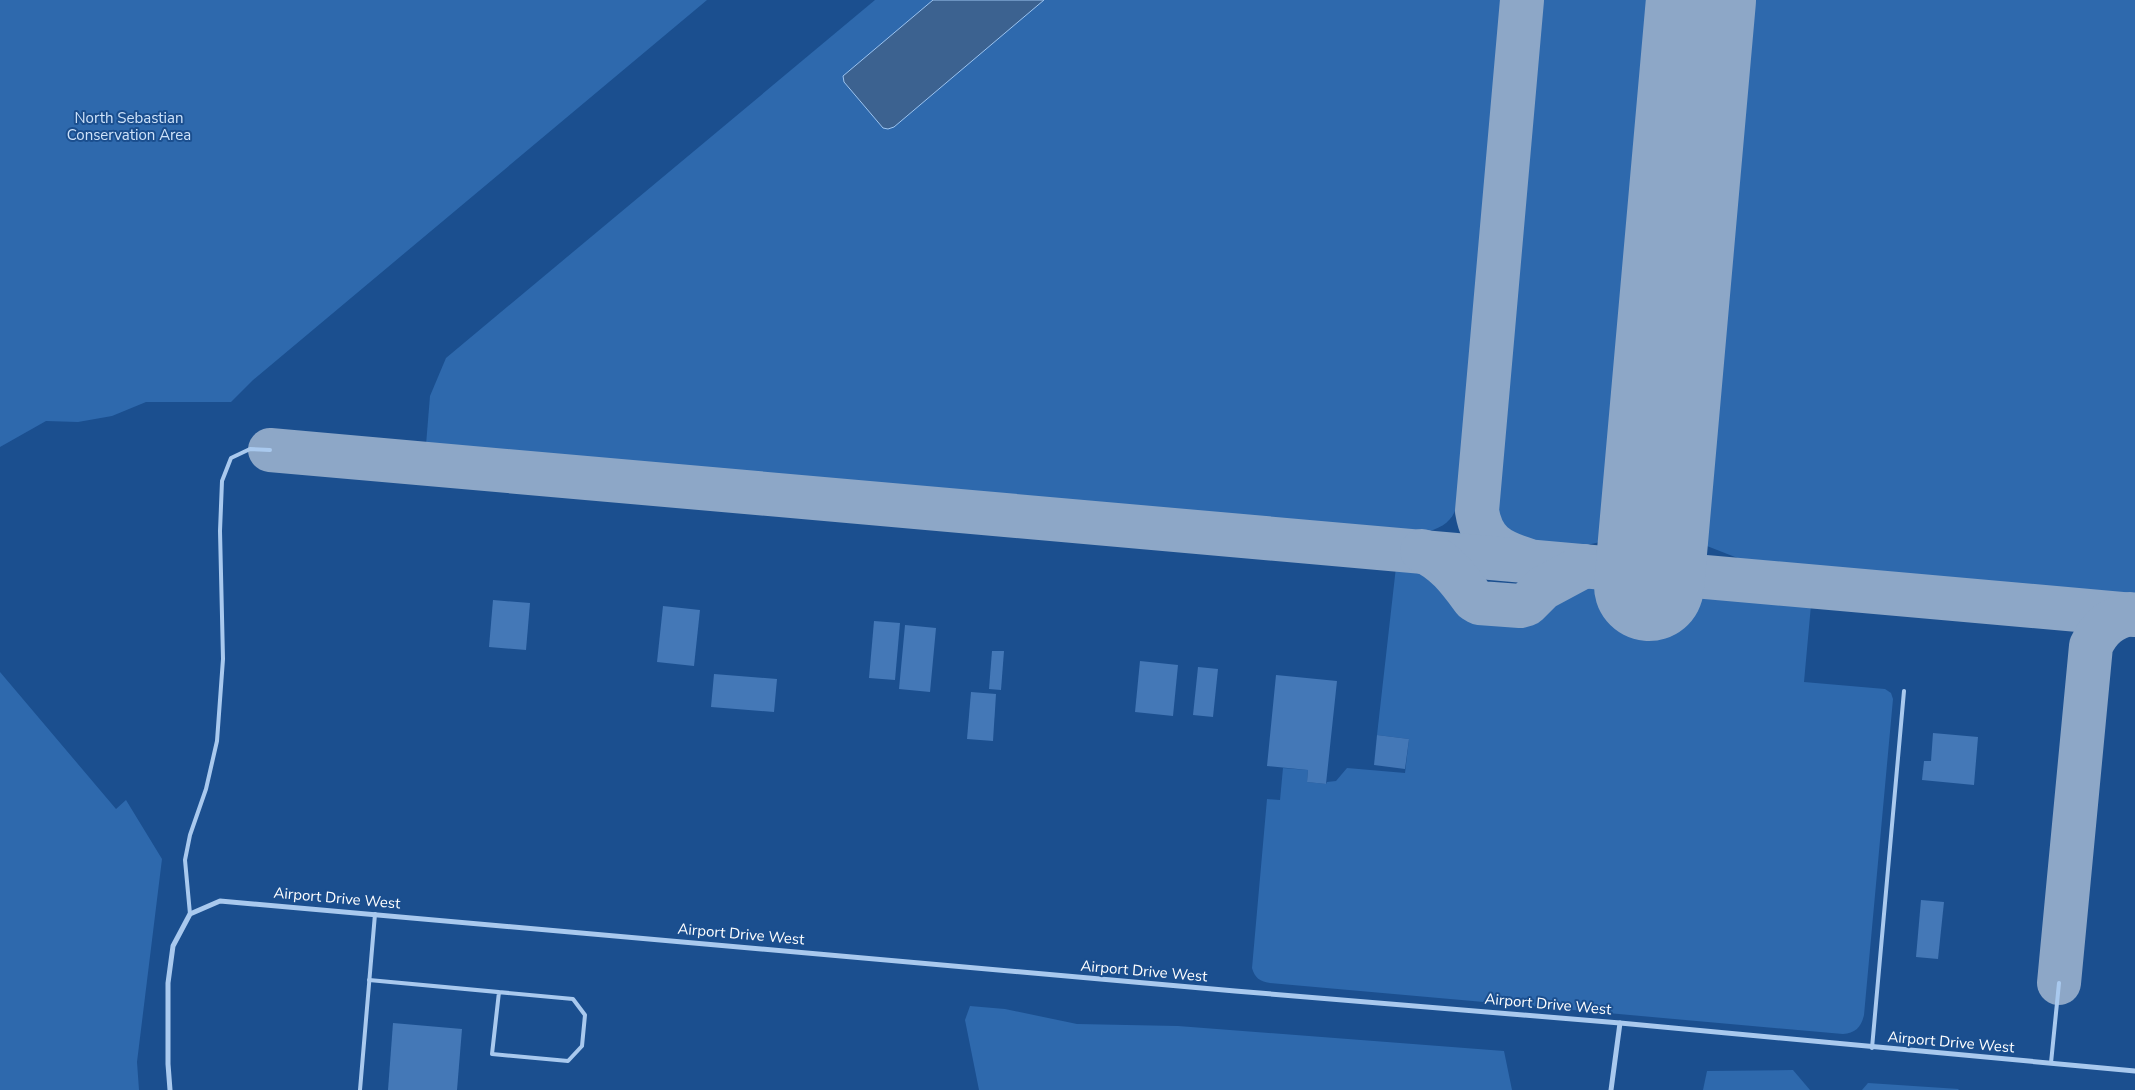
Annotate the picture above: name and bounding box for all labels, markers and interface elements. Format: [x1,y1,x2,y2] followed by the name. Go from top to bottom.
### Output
[67,108,191,145] park label: North Sebastian Conservation Area
[273,882,402,914] street label: Airport Drive West
[677,918,806,950] street label: Airport Drive West
[1080,955,1209,987] street label: Airport Drive West
[1484,988,1613,1020] street label: Airport Drive West
[1887,1026,2016,1058] street label: Airport Drive West

